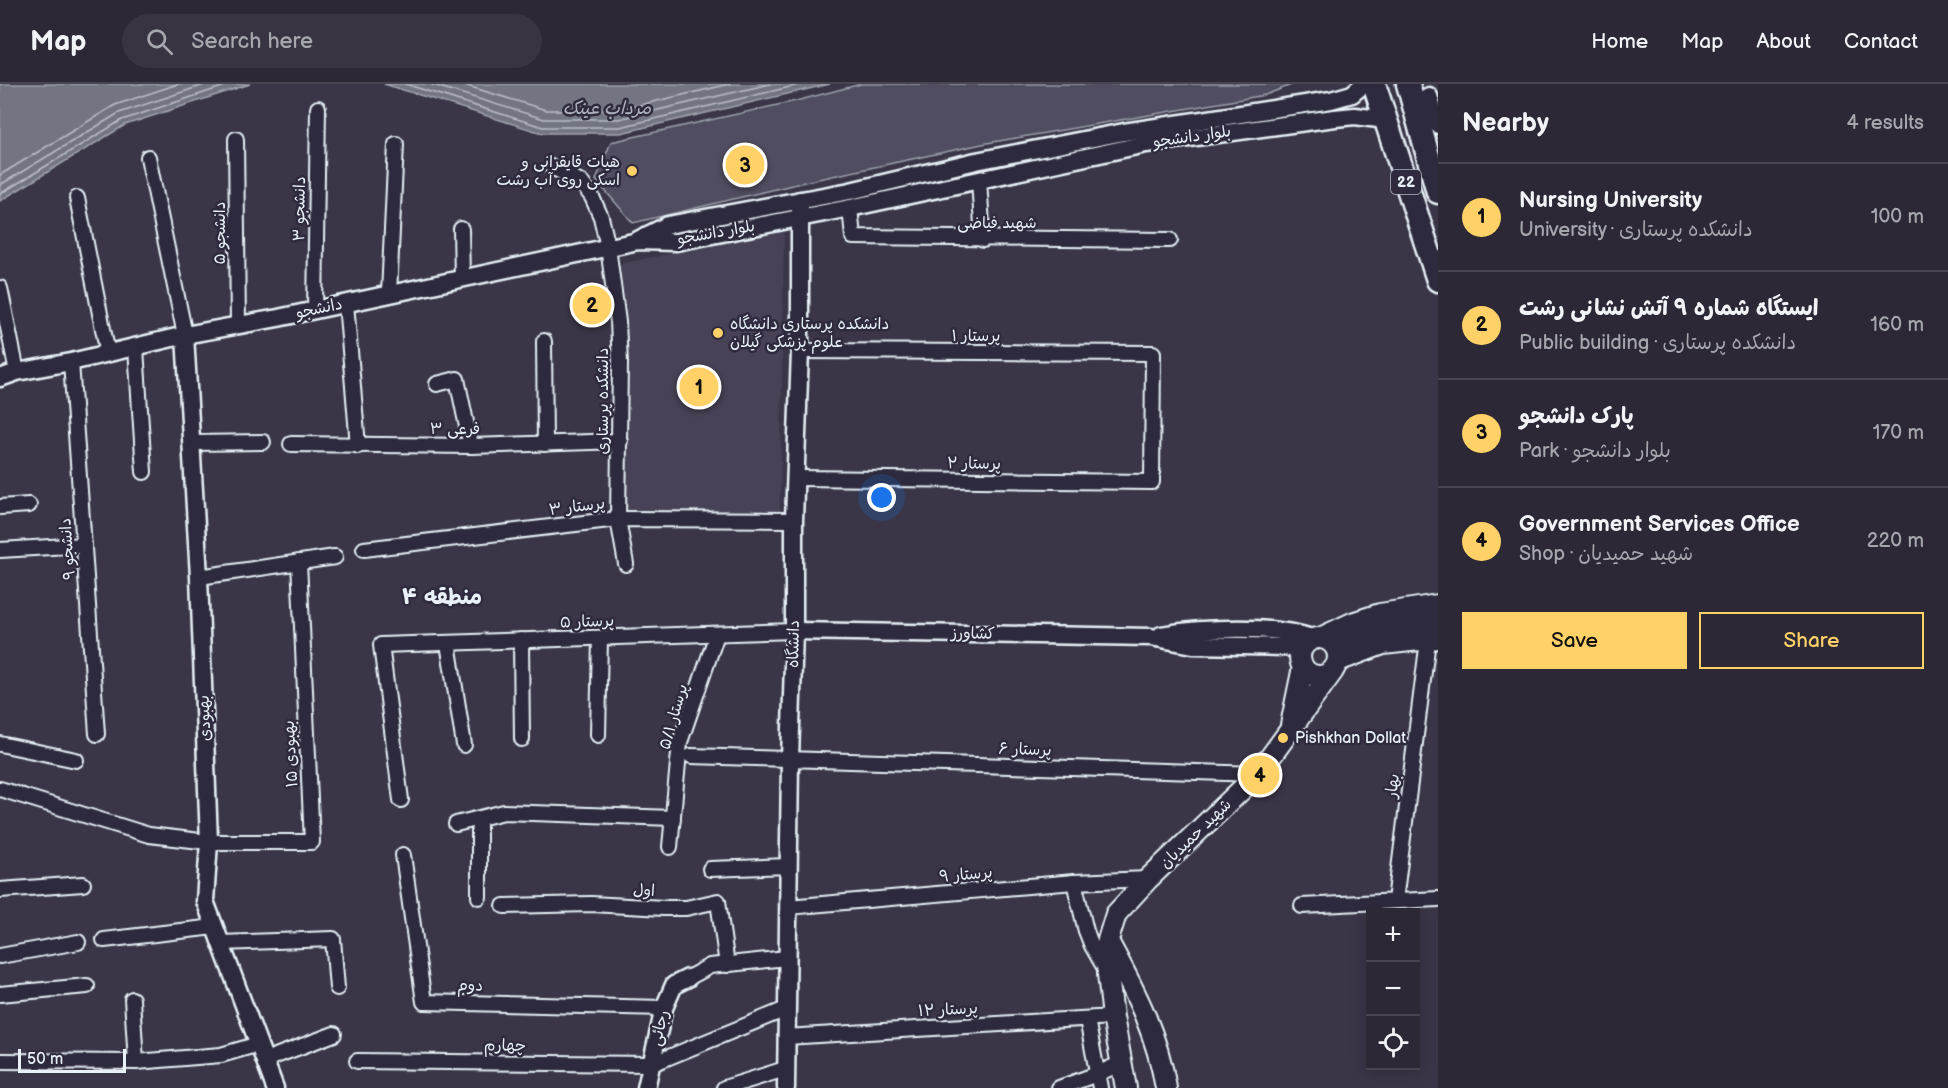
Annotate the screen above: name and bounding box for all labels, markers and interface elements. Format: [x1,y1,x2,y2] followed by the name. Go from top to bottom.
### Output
[122,14,542,68] search box
[30,25,86,58] text: Map
[143,25,176,58] icon: search
[191,28,313,55] text: Search here
[1591,29,1648,54] text: Home
[1681,29,1723,54] text: Map
[1756,29,1811,54] text: About
[1844,29,1918,54] text: Contact
[563,98,652,119] water label: مرداب عینک
[1462,108,1549,139] text: Nearby
[1846,111,1924,135] text: 4 results
[1151,122,1232,152] street label: بلوار دانشجو
[726,142,764,188] pin: 3
[496,153,620,190] place label: هیات قایقرانی و اسکی روی آب رشت
[625,164,639,178] marker: هیات قایقرانی و اسکی روی آب رشت
[1391,170,1421,194] road number: 22
[290,176,310,242] street label: دانشجو ۳
[1519,187,1702,214] text: Nursing University
[211,202,230,264] street label: دانشجو ۵
[1477,205,1486,229] text: 1
[1871,205,1924,229] text: 100 m
[957,214,1037,233] street label: شهید فیاضی
[675,217,756,249] street label: بلوار دانشجو
[1519,218,1753,242] text: University · دانشکده پرستاری
[572,282,612,328] pin: 2
[293,295,344,323] street label: دانشجو
[1519,295,1818,322] text: ایستگاه شماره ۹ آتش نشانی رشت
[1476,313,1487,337] text: 2
[1870,313,1924,337] text: 160 m
[730,314,889,354] place label: دانشکده پرستاری دانشگاه علوم پزشکی گیلان
[711,326,725,340] marker: دانشکده پرستاری دانشگاه علوم پزشکی گیلان
[951,327,1001,346] street label: پرستار ۱
[1519,331,1796,355] text: Public building · دانشکده پرستاری
[594,347,613,455] street label: دانشکده پرستاری
[680,364,718,410] pin: 1
[1519,403,1634,430] text: پارک دانشجو
[430,420,480,439] street label: فرعی ۳
[1476,421,1487,445] text: 3
[1873,421,1924,445] text: 170 m
[1519,439,1671,463] text: Park · بلوار دانشجو
[947,454,1001,474] street label: پرستار ۲
[867,483,896,512] your location
[548,494,606,520] street label: پرستار ۳
[1519,511,1800,538] text: Government Services Office
[56,517,80,581] street label: دانشجو ۹
[1476,529,1487,553] text: 4
[1867,529,1924,553] text: 220 m
[1519,542,1693,566] text: Shop · شهید حمیدیان
[402,584,482,611] district label: منطقه ۴
[560,612,614,632] street label: پرستار ۵
[1462,612,1687,669] button: Save
[1699,612,1924,669] button: Share
[783,620,804,668] street label: دانشگاه
[949,624,995,644] street label: کشاورز
[656,682,692,752] street label: پرستار ۵/۱
[195,695,215,741] street label: بهبودی
[280,720,302,788] street label: بهبودی ۱۵
[1295,729,1406,748] place label: Pishkhan Dollat
[1276,731,1290,745] marker: Pishkhan Dollat
[998,740,1052,760] street label: پرستار ۶
[1240,752,1280,798] pin: 4
[1382,773,1404,801] street label: بهار
[1156,795,1236,873] street label: شهید حمیدیان
[939,863,993,887] street label: پرستار ۹
[632,881,656,901] street label: اول
[1366,908,1420,1070] map controls
[1366,908,1420,962] button: +
[1366,962,1420,1016] button: −
[457,976,483,998] street label: دوم
[918,999,978,1021] street label: پرستار ۱۲
[646,1008,674,1048] street label: رجائی
[1366,1016,1420,1070] button: locate
[484,1036,526,1058] street label: چهارم
[18,1046,126,1074] scale bar
[27,1050,63,1069] text: 50 m

